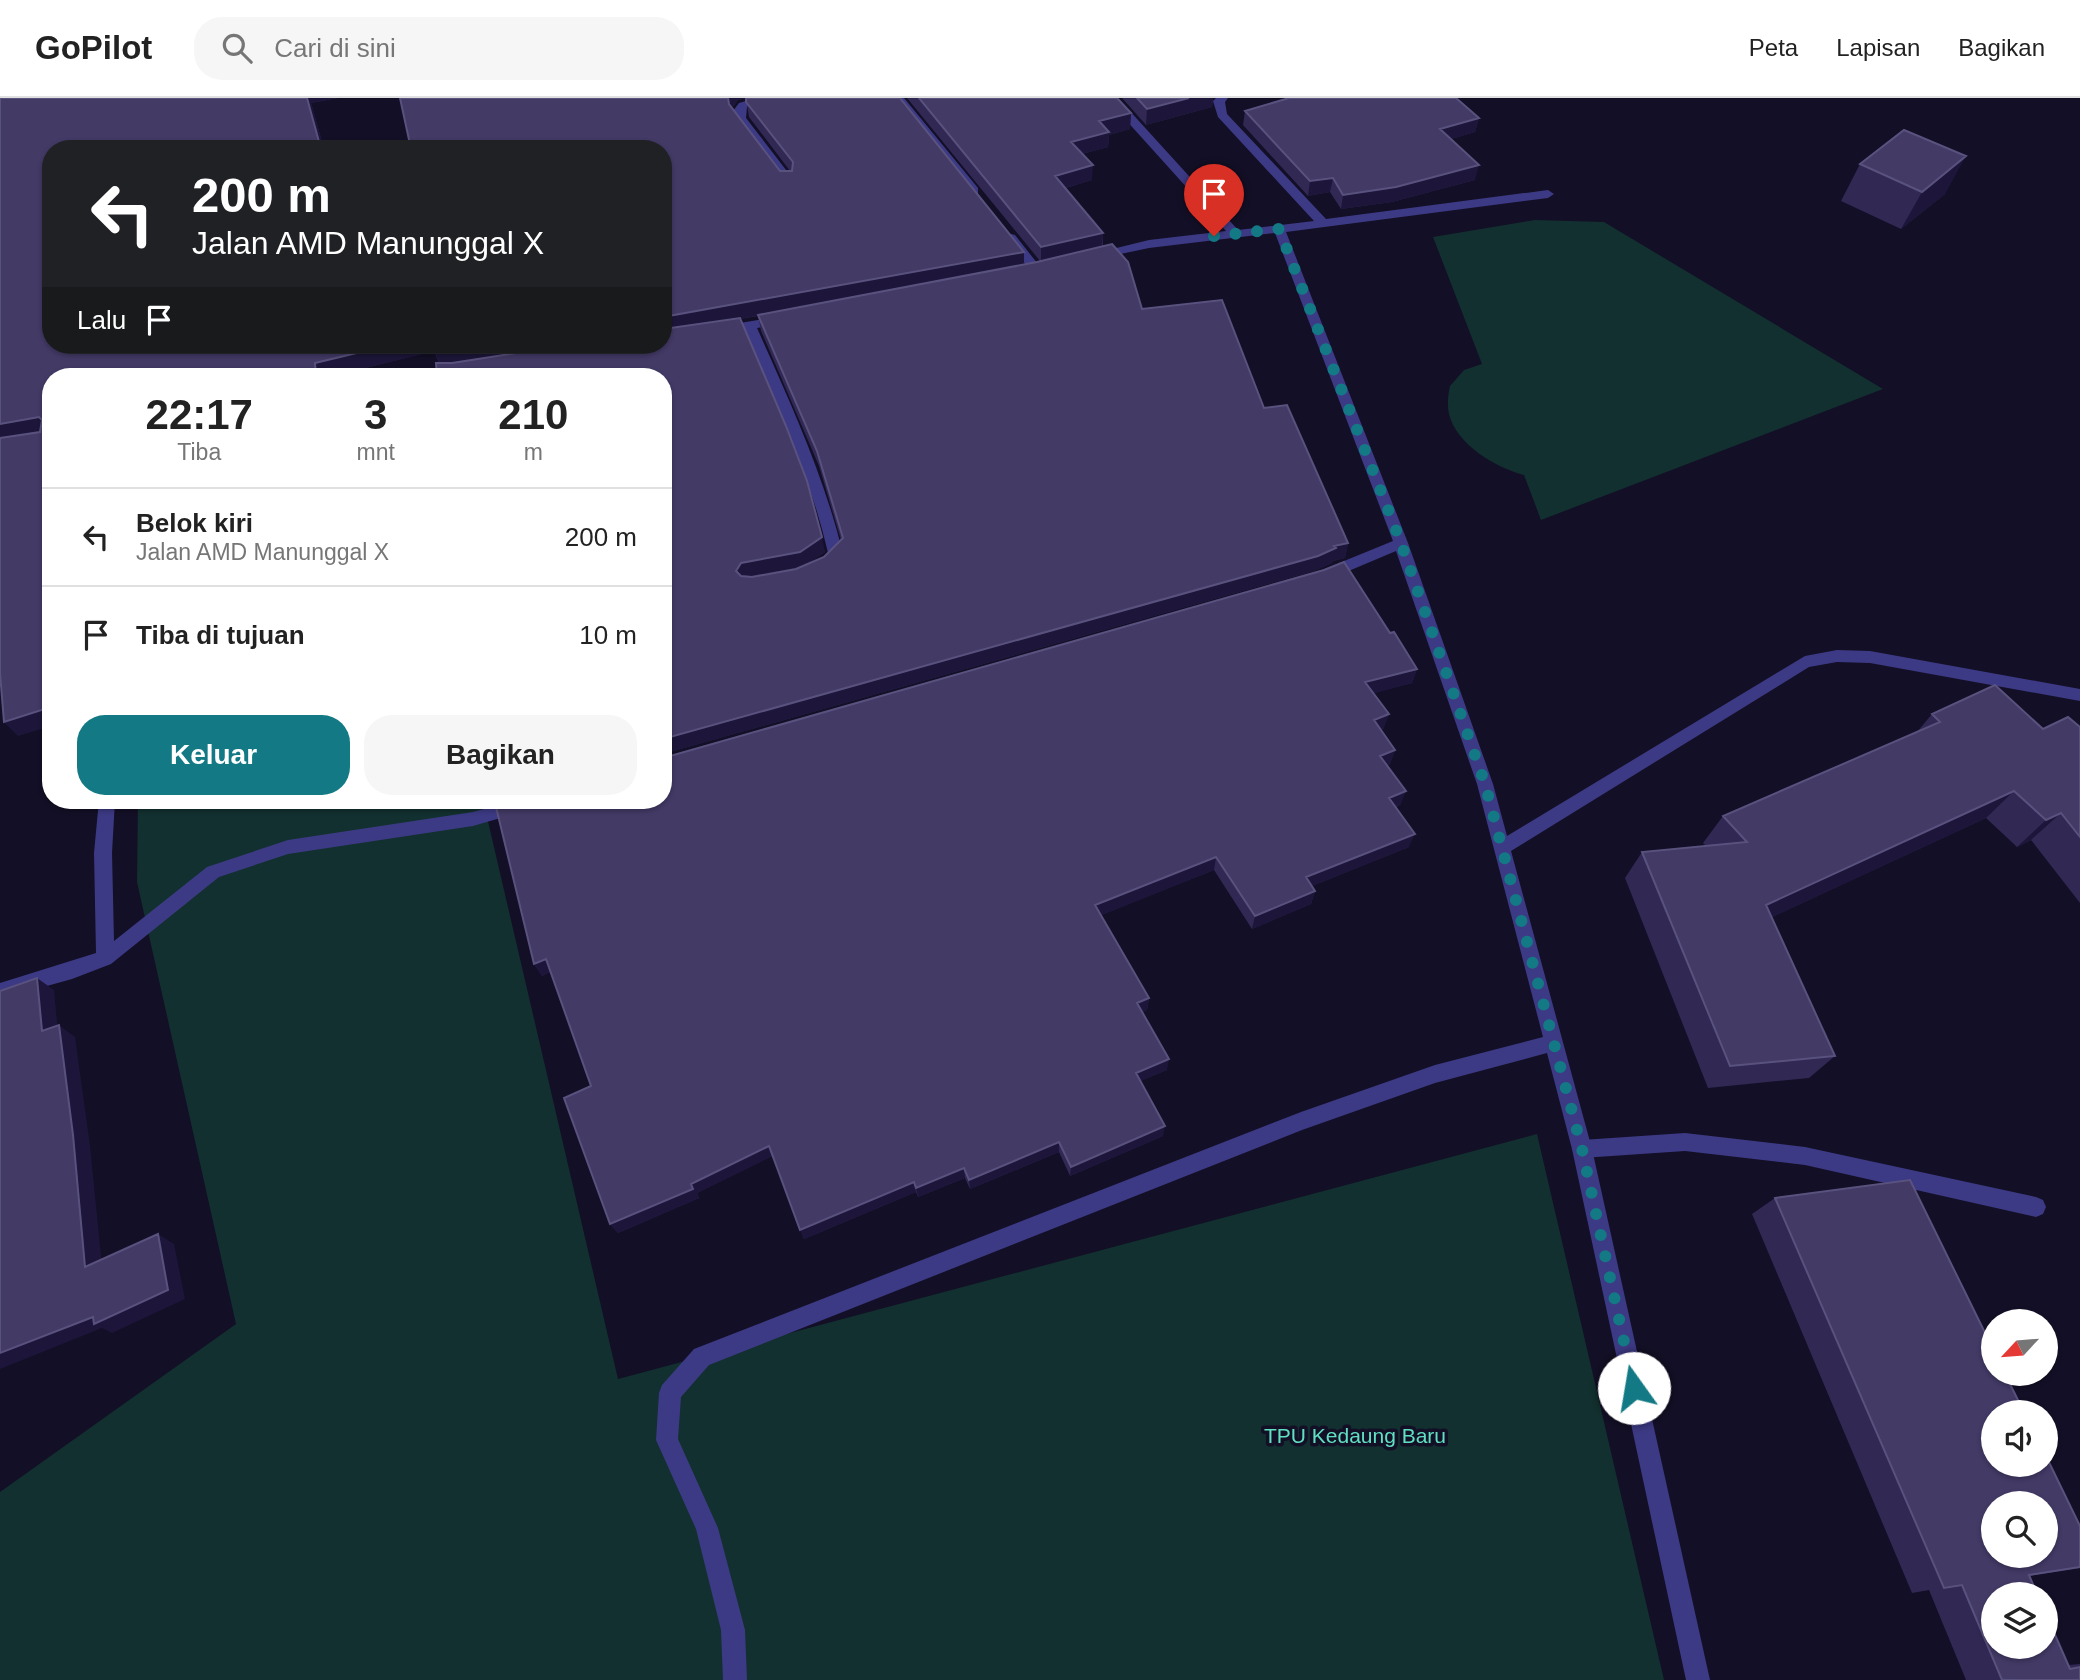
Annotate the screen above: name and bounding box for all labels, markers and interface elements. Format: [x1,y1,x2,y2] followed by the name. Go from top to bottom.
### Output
[194,17,684,80] search box
[35,29,152,66] text: GoPilot
[218,29,256,67] icon: search
[274,33,396,63] text: Cari di sini
[1749,34,1798,61] text: Peta
[1836,34,1920,61] text: Lapisan
[1958,34,2045,61] text: Bagikan
[1184,164,1244,236] pin
[77,168,168,259] icon: left
[192,168,331,222] text: 200 m
[1195,175,1233,213] icon: arrive
[192,225,544,261] text: Jalan AMD Manunggal X
[140,301,178,339] icon: arrive
[77,305,126,335] text: Lalu
[146,391,253,438] text: 22:17
[364,391,387,438] text: 3
[498,391,568,438] text: 210
[177,439,221,465] text: Tiba
[356,439,395,465] text: mnt
[524,439,543,465] text: m
[136,508,253,538] text: Belok kiri
[77,518,115,556] icon: left
[565,522,637,552] text: 200 m
[136,539,389,565] text: Jalan AMD Manunggal X
[77,616,115,654] icon: arrive
[136,620,305,650] text: Tiba di tujuan
[579,620,637,650] text: 10 m
[77,715,350,795] button: Keluar
[364,715,637,795] button: Bagikan
[1981,1309,2058,1386] north arrow
[1981,1309,2058,1659] map controls
[1597,1351,1671,1425] position arrow
[1981,1400,2058,1477] button: sound
[1264,1424,1446,1447] park label: TPU Kedaung Baru
[1981,1491,2058,1568] button: search
[1981,1582,2058,1659] button: layers

